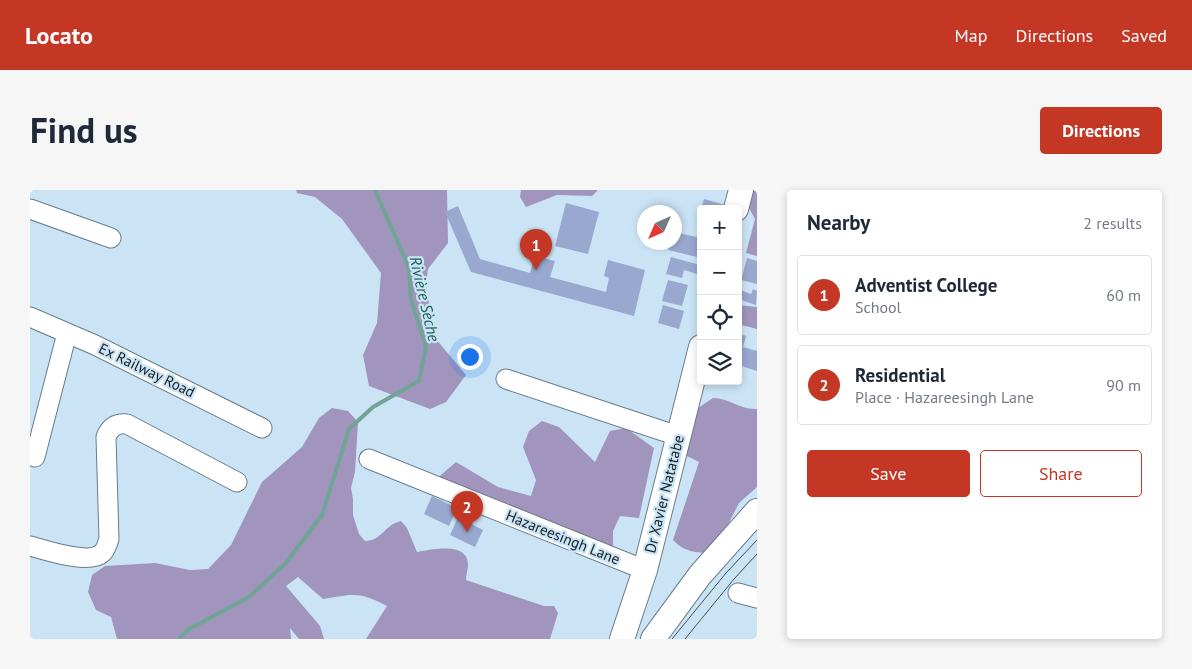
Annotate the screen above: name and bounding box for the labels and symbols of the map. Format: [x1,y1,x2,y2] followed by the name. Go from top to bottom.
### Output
[637,205,682,250] north arrow
[520,229,552,270] pin: 1
[406,255,445,344] water label: Rivière Sèche
[96,339,198,401] street label: Ex Railway Road
[457,344,483,370] your location
[640,433,688,555] street label: Dr Xavier Natatabe
[451,491,483,532] pin: 2
[503,505,623,569] street label: Hazareesingh Lane

